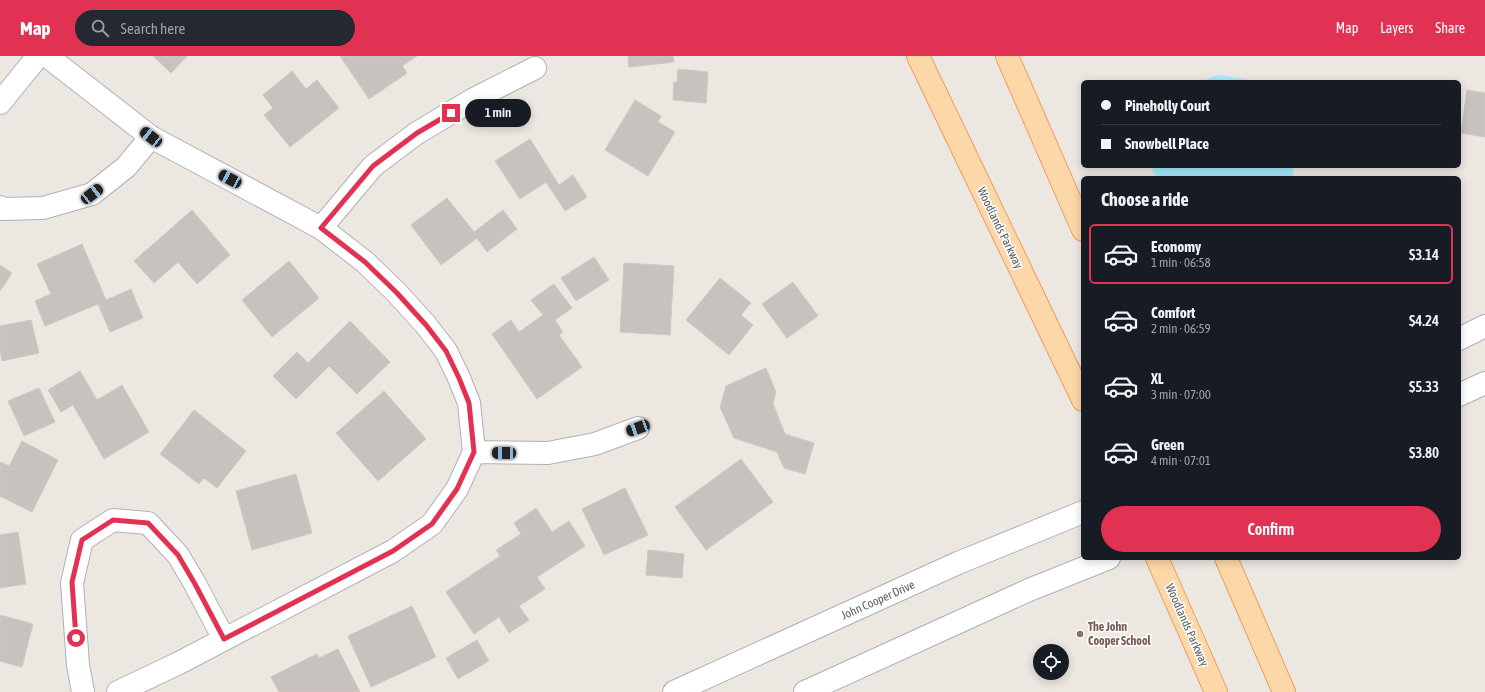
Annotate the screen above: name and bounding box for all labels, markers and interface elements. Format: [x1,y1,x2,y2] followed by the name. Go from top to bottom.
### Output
[75,10,355,46] search box
[20,17,51,39] text: Map
[89,17,111,39] icon: search
[121,20,185,37] text: Search here
[1336,20,1358,36] text: Map
[1380,20,1413,36] text: Layers
[1435,20,1465,36] text: Share
[1125,97,1210,114] text: Pineholly Court
[465,99,531,127] callout: 1 min
[442,104,460,122] route end
[485,105,511,120] text: 1 min
[138,125,164,149] car
[1125,135,1209,152] text: Snowbell Place
[217,168,243,190] car
[79,182,105,206] car
[974,185,1026,271] street label: Woodlands Parkway
[1101,189,1189,210] text: Choose a ride
[1103,236,1139,272] icon: car
[1151,238,1201,255] text: Economy
[1409,246,1439,263] text: $3.14
[1151,255,1211,270] text: 1 min · 06:58
[1103,302,1139,338] icon: car
[1151,304,1195,321] text: Comfort
[1409,312,1439,329] text: $4.24
[1151,321,1211,336] text: 2 min · 06:59
[1103,368,1139,404] icon: car
[1151,370,1164,387] text: XL
[1409,378,1439,395] text: $5.33
[1151,387,1211,402] text: 3 min · 07:00
[625,418,651,438] car
[1103,434,1139,470] icon: car
[1151,436,1184,453] text: Green
[1409,444,1439,461] text: $3.80
[492,447,516,459] car
[1151,453,1211,468] text: 4 min · 07:01
[1101,506,1441,552] button: Confirm
[839,578,917,622] street label: John Cooper Drive
[1162,581,1212,669] street label: Woodlands Parkway
[1088,620,1152,648] place label: The John Cooper School
[67,629,85,647] route start
[1075,629,1085,639] marker: The John Cooper School
[1033,644,1069,680] map controls
[1033,644,1069,680] button: locate

